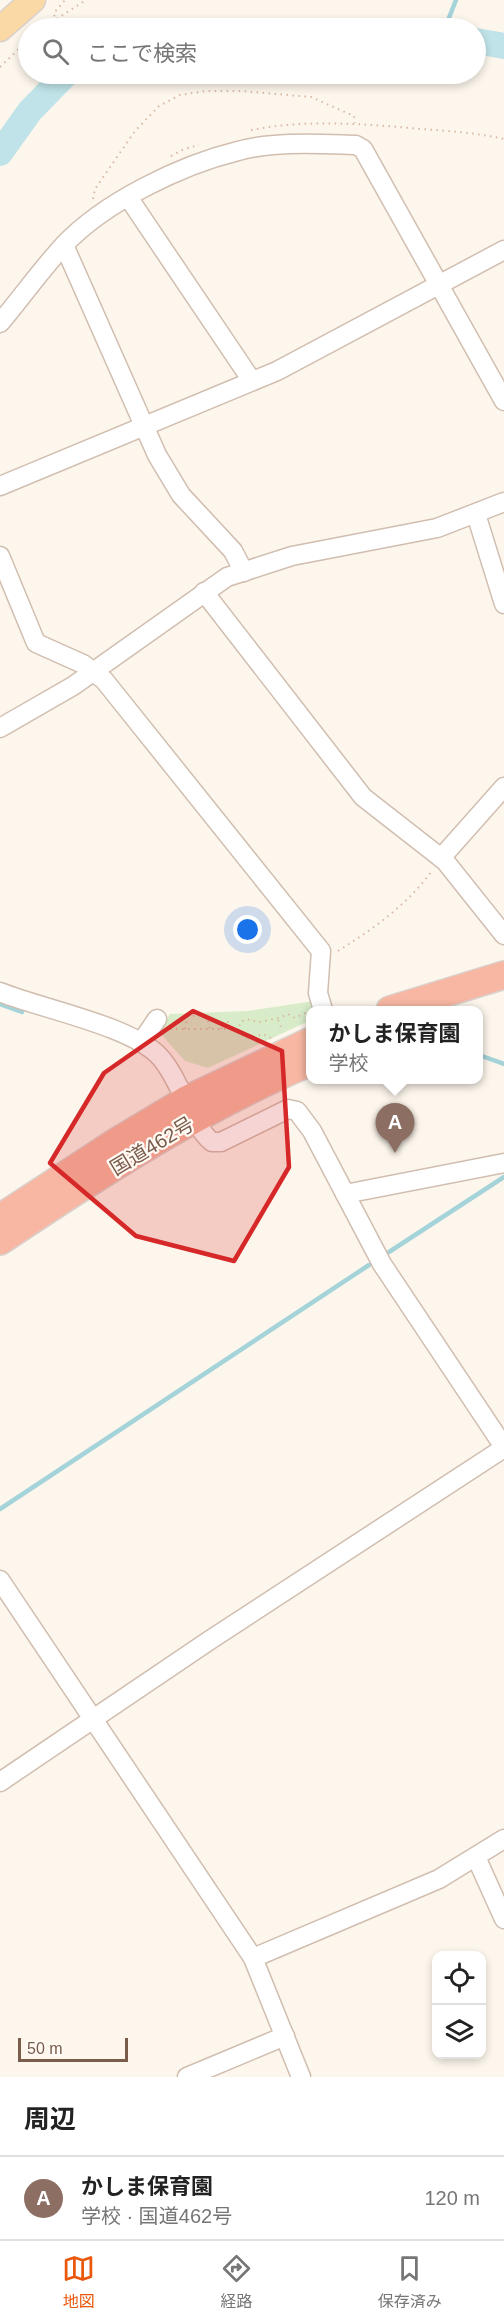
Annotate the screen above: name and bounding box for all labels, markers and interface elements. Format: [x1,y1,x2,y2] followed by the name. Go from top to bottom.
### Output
[18,18,486,84] search box
[39,35,72,68] icon: search
[87,41,197,66] text: ここで検索
[233,915,262,944] your location
[306,1006,483,1084] popup
[328,1021,461,1046] text: かしま保育園
[328,1052,368,1074] text: 学校
[376,1104,414,1153] pin: A
[106,1113,198,1179] street label: 国道462号
[432,1951,486,2059] map controls
[432,1951,486,2005] button: locate
[432,2005,486,2059] button: layers
[18,2035,128,2062] scale bar
[27,2040,63,2057] text: 50 m
[24,2104,76,2134] text: 周辺
[81,2174,213,2199] text: かしま保育園
[36,2187,51,2209] text: A
[424,2187,480,2209] text: 120 m
[81,2205,232,2227] text: 学校 · 国道462号
[62,2252,95,2312] tab: 地図
[220,2252,253,2312] tab: 経路
[378,2252,442,2312] tab: 保存済み

